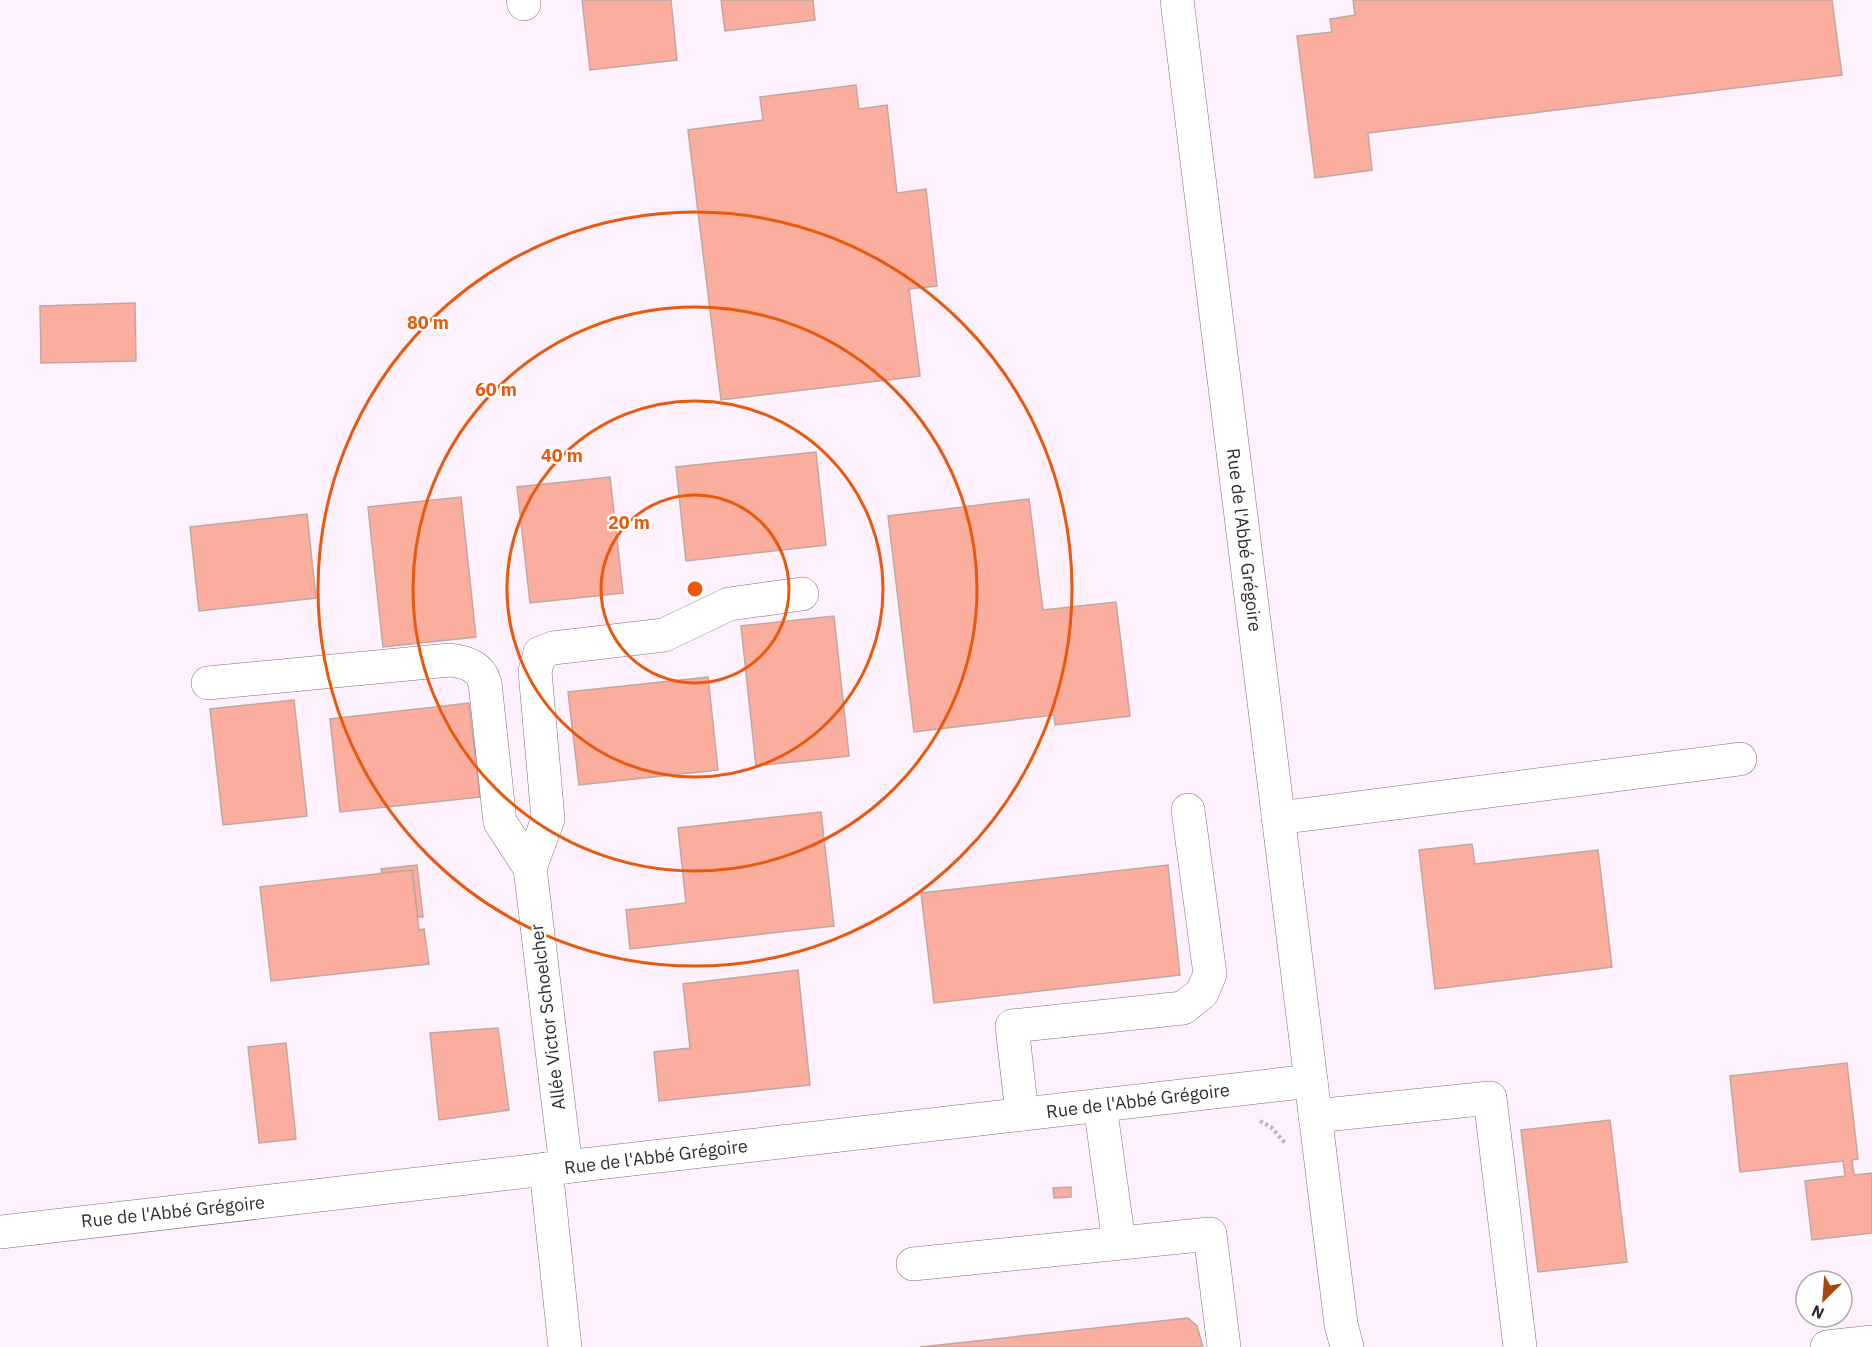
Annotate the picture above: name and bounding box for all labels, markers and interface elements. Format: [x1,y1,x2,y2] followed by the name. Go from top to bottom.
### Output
[407,311,449,334] text: 80 m
[475,378,517,401] text: 60 m
[541,444,583,467] text: 40 m
[1222,447,1267,633] street label: Rue de l'Abbé Grégoire
[608,511,650,534] text: 20 m
[685,579,705,599] centre of rings
[525,922,570,1111] street label: Allée Victor Schoelcher
[1045,1078,1231,1123] street label: Rue de l'Abbé Grégoire
[563,1134,749,1179] street label: Rue de l'Abbé Grégoire
[80,1190,266,1233] street label: Rue de l'Abbé Grégoire
[1794,1269,1854,1329] north arrow
[1808,1301,1827,1324] text: N

